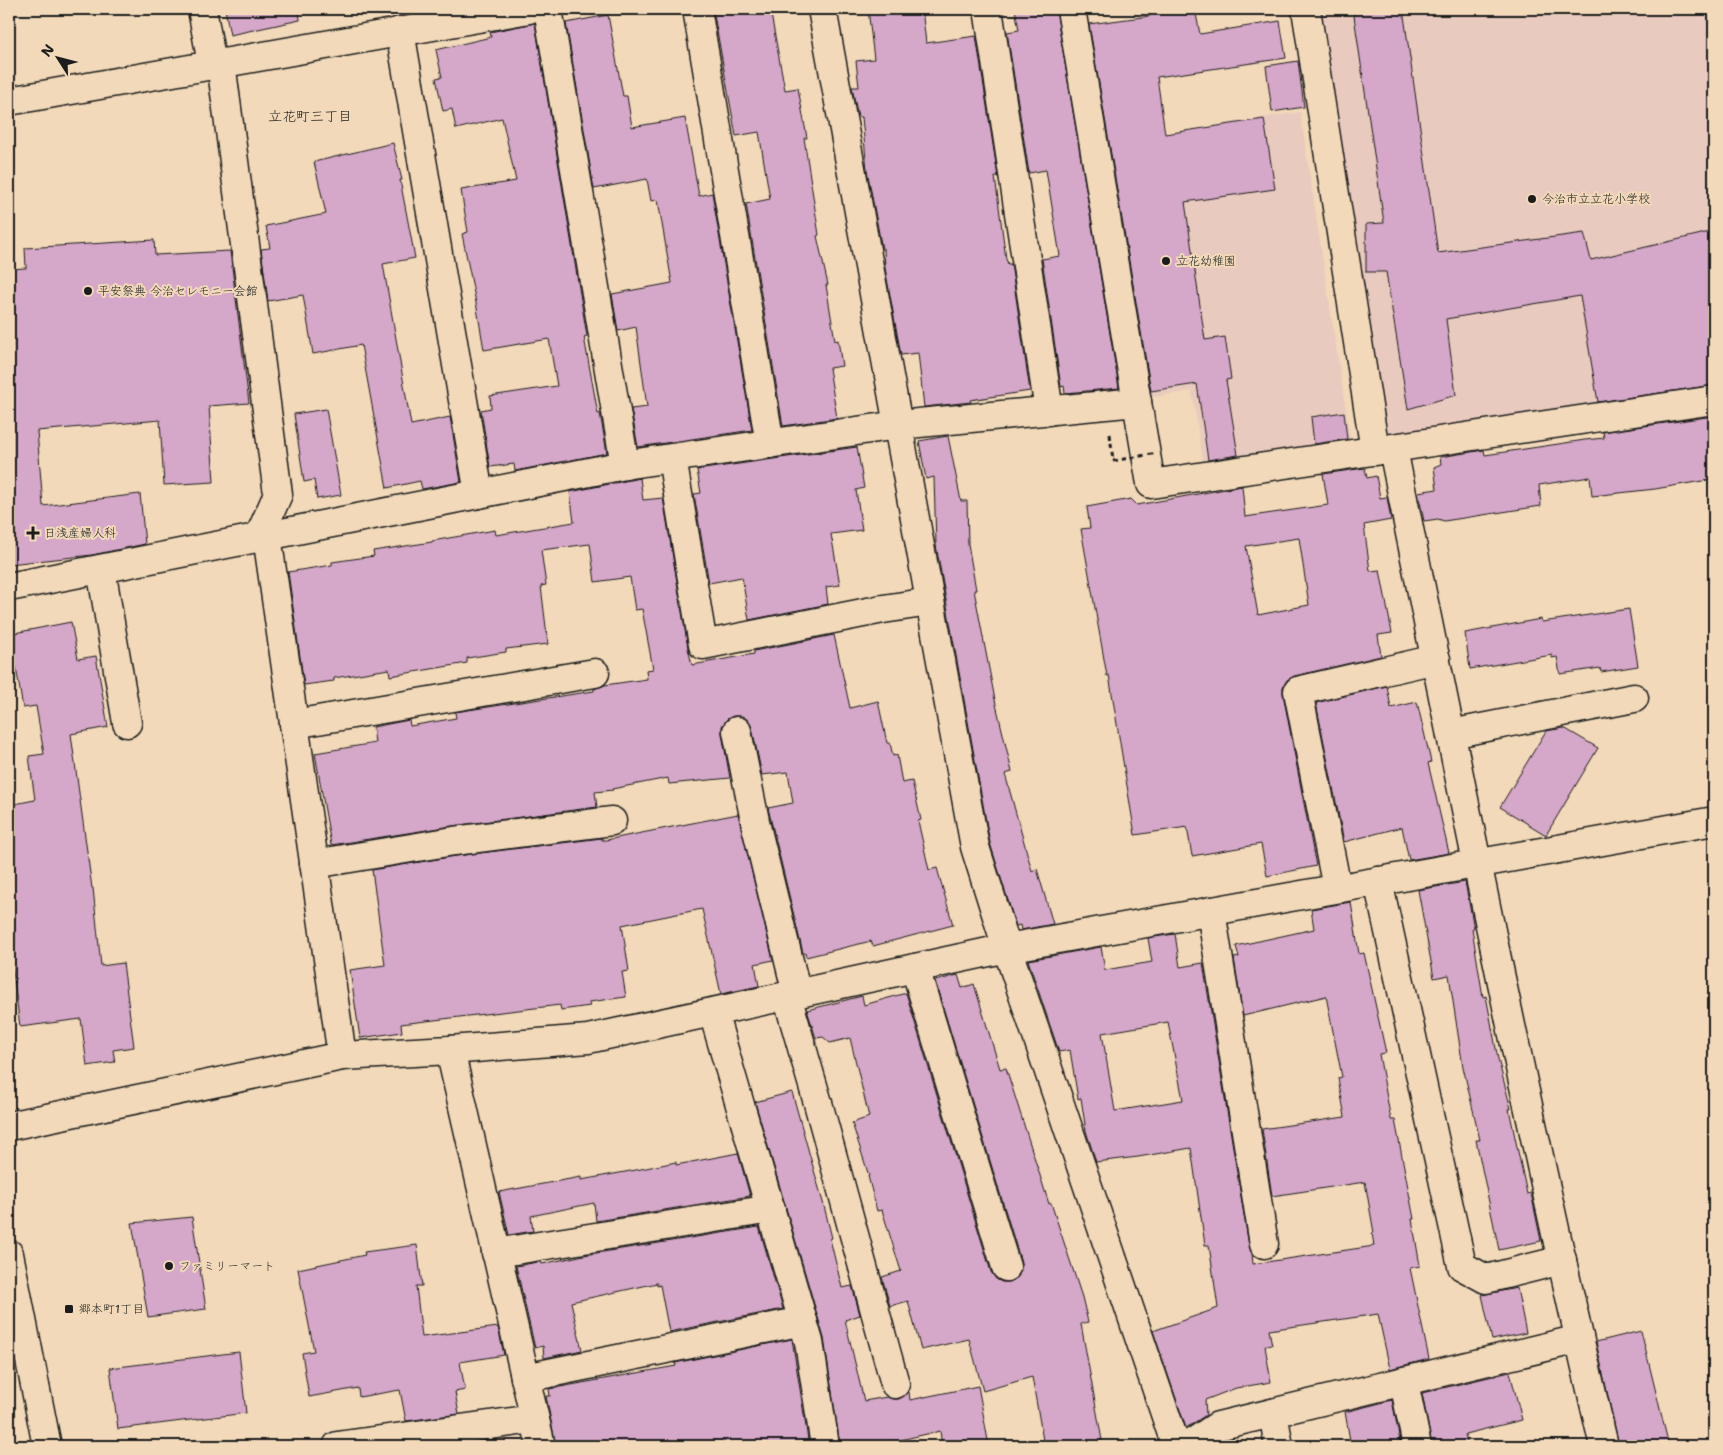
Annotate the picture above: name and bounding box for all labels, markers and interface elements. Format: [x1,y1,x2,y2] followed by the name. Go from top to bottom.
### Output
[32,32,82,82] north arrow
[37,41,58,60] text: N
[268,107,352,125] district label: 立花町三丁目
[1542,191,1650,207] place label: 今治市立立花小学校
[1526,193,1538,205] marker: 今治市立立花小学校
[1176,253,1236,269] place label: 立花幼稚園
[1160,255,1172,267] marker: 立花幼稚園
[98,283,258,299] place label: 平安祭典 今治セレモニー会館
[82,285,94,297] marker: 平安祭典 今治セレモニー会館
[44,525,116,541] place label: 日浅産婦人科
[26,526,40,540] marker: 日浅産婦人科
[179,1258,275,1274] place label: ファミリーマート
[163,1260,175,1272] marker: ファミリーマート
[79,1301,144,1317] place label: 郷本町1丁目
[63,1303,75,1315] marker: 郷本町1丁目

